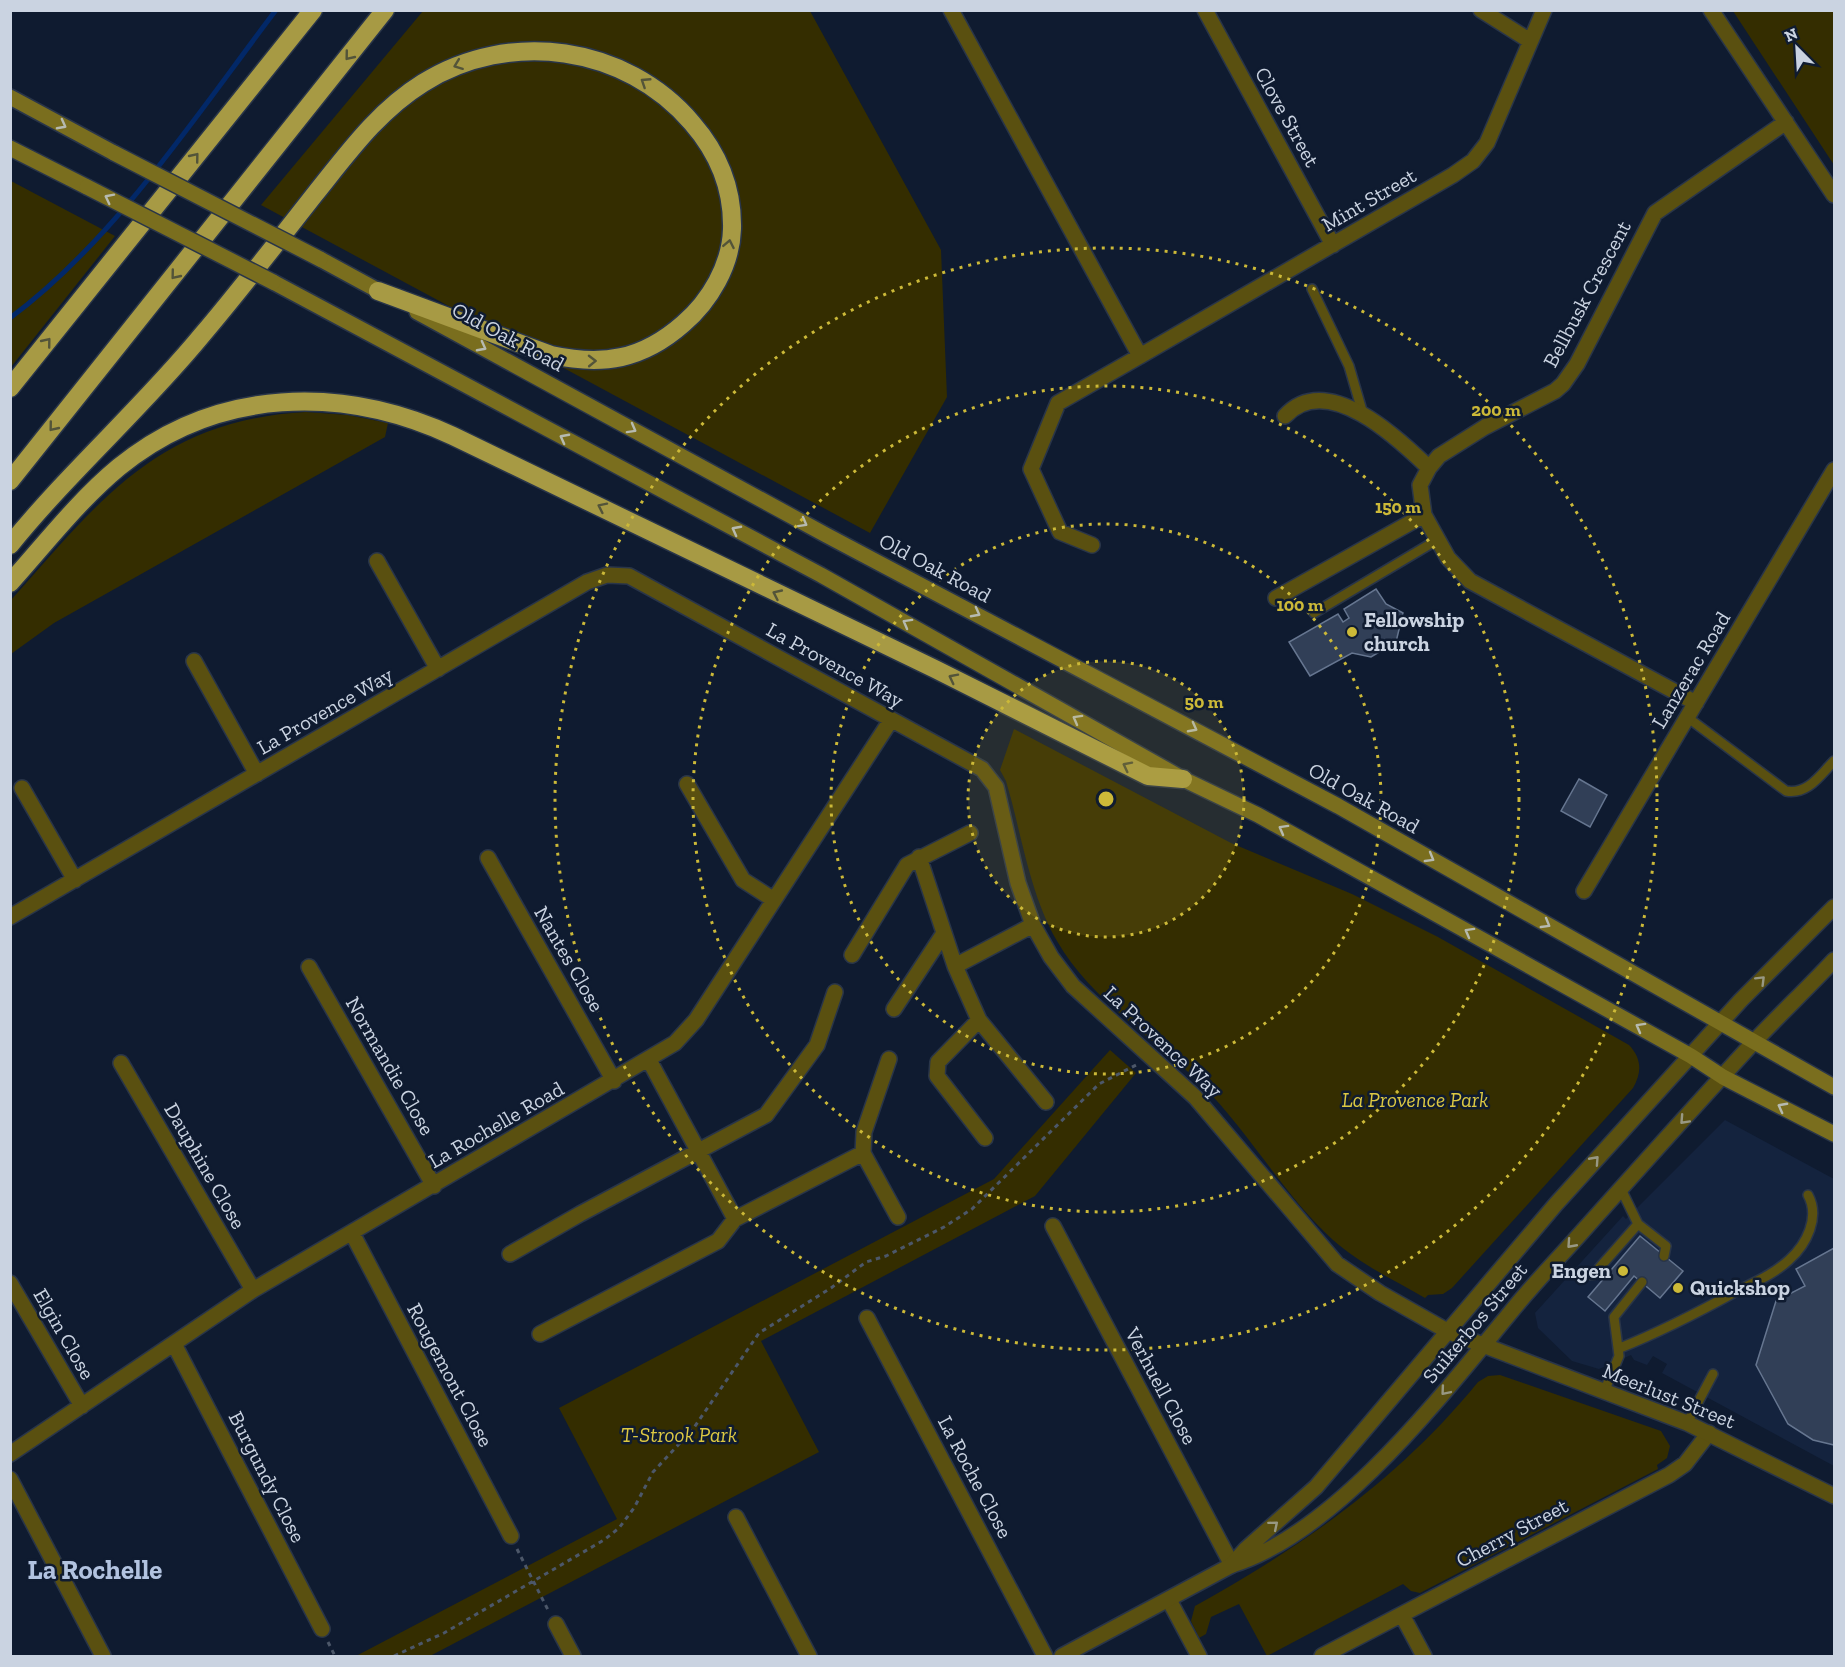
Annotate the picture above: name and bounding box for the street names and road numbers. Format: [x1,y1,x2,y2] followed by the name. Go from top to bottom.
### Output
[1250,63,1325,171] street label: Clove Street
[1317,163,1420,236] street label: Mint Street
[1537,216,1636,371] street label: Bellbusk Crescent
[448,297,569,377] street label: Old Oak Road
[875,528,996,608] street label: Old Oak Road
[1646,606,1735,733] street label: Lanzerac Road
[762,617,908,713] street label: La Provence Way
[252,661,397,760] street label: La Provence Way
[1304,757,1425,839] street label: Old Oak Road
[529,901,610,1016] street label: Nantes Close
[1099,980,1228,1103] street label: La Provence Way
[341,992,440,1140] street label: Normandie Close
[424,1075,568,1173] street label: La Rochelle Road
[159,1098,252,1233] street label: Dauphine Close
[1417,1257,1532,1388] street label: Suikerbos Street
[28,1284,101,1384] street label: Elgin Close
[402,1299,499,1451] street label: Rougemont Close
[1120,1322,1203,1449] street label: Verhuell Close
[1599,1358,1739,1434] street label: Meerlust Street
[224,1407,311,1547] street label: Burgundy Close
[933,1411,1018,1542] street label: La Roche Close
[1452,1493,1572,1573] street label: Cherry Street

